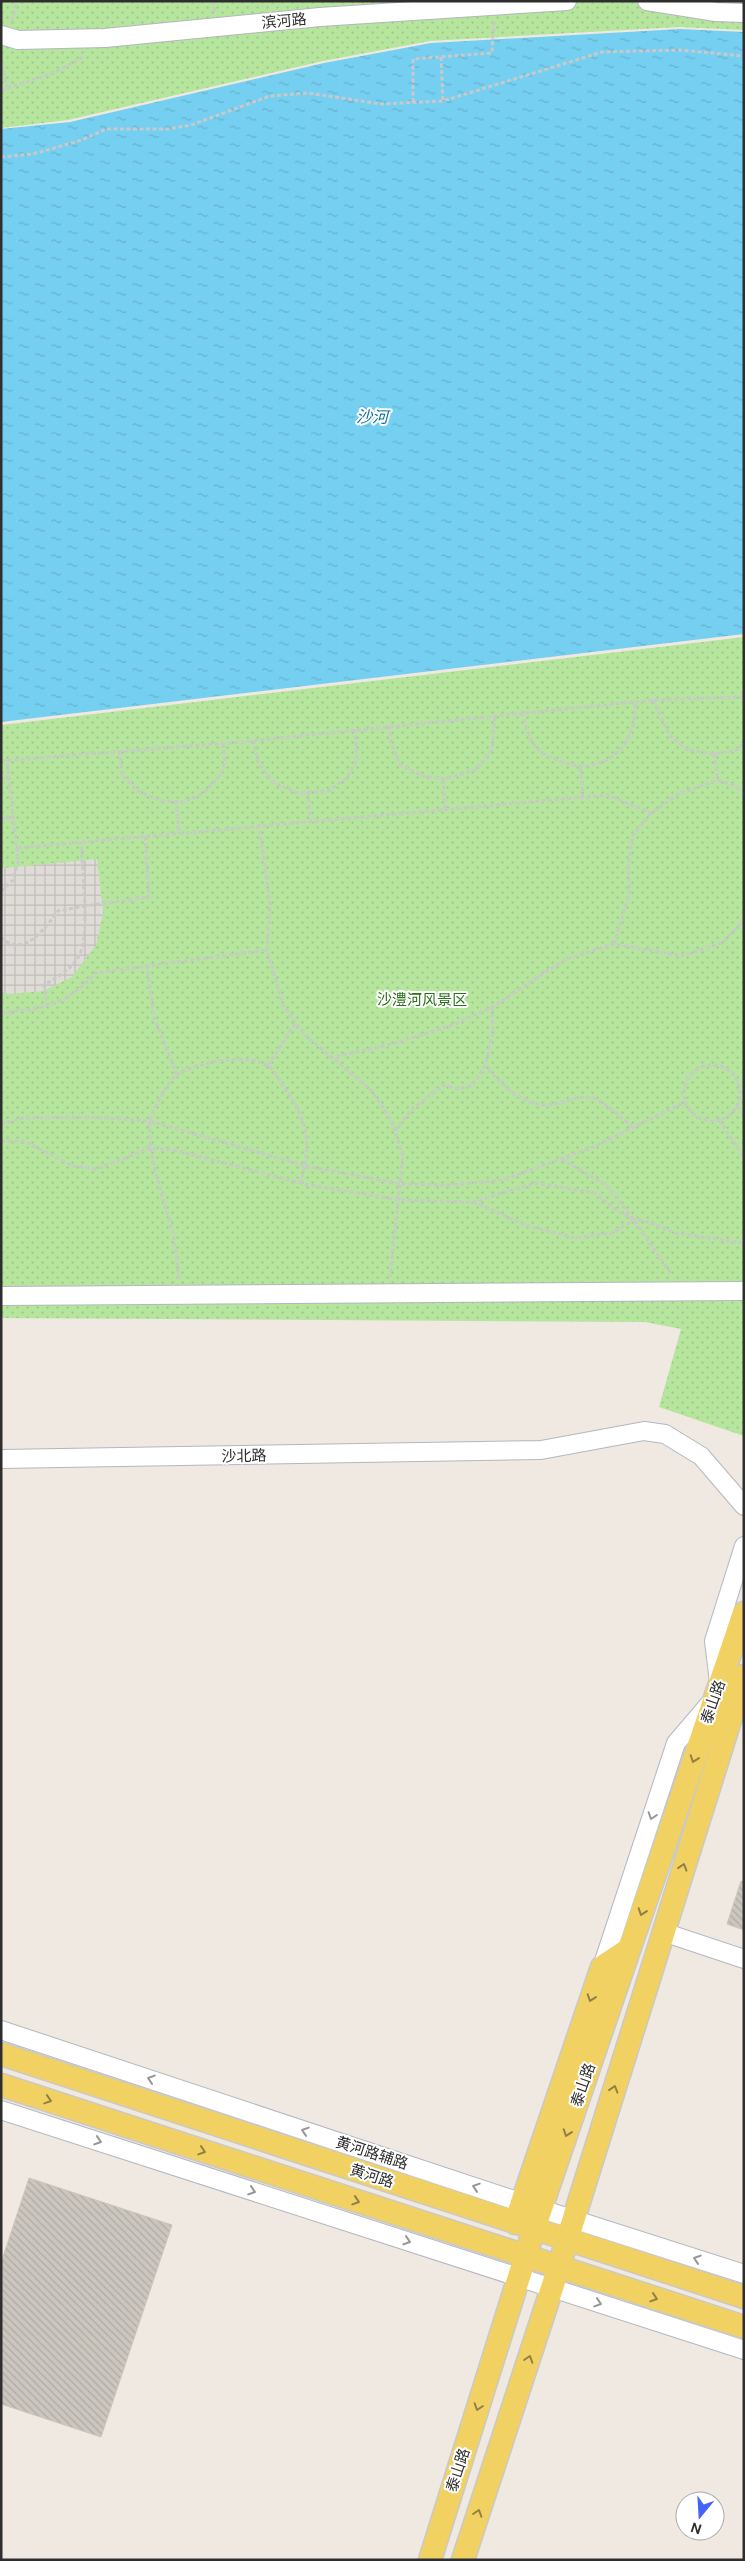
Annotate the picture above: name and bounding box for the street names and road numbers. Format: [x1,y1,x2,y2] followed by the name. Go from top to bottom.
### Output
[261,9,307,33] street label: 滨河路
[221,1446,267,1466] street label: 沙北路
[696,1677,730,1727] street label: 泰山路
[566,2060,600,2110] street label: 泰山路
[333,2132,411,2174] street label: 黄河路辅路
[348,2160,396,2192] street label: 黄河路
[442,2446,474,2494] street label: 泰山路

